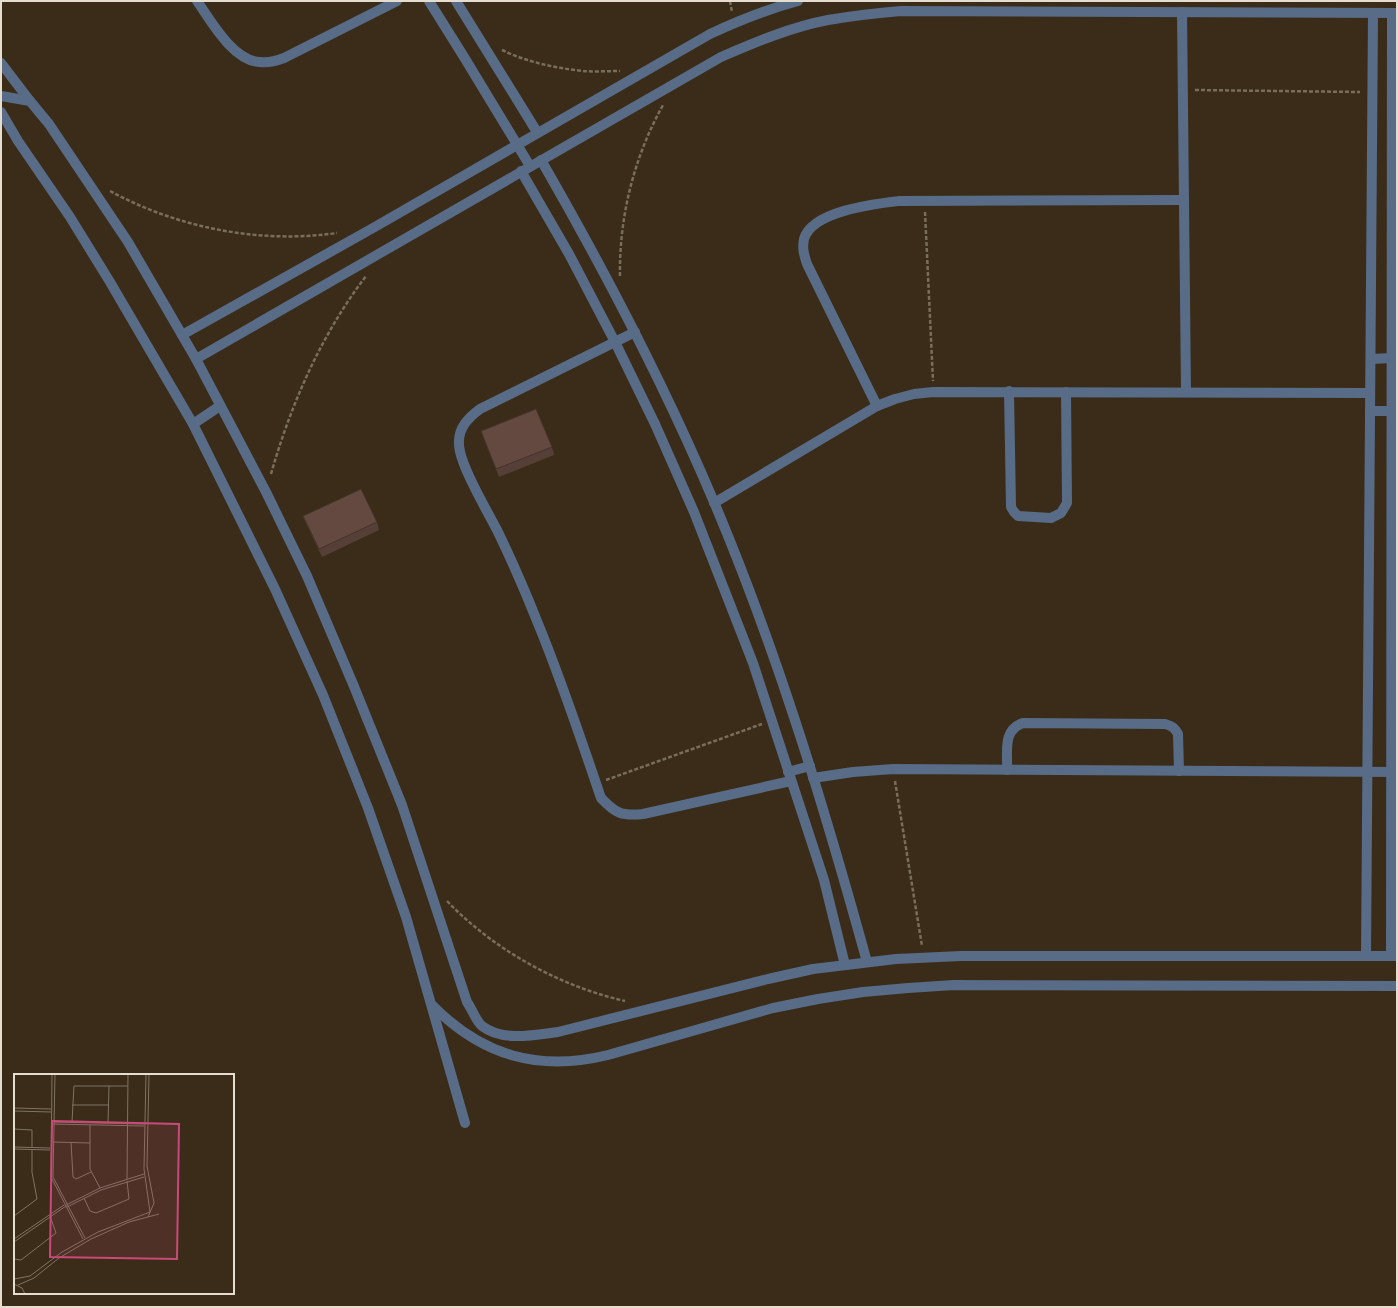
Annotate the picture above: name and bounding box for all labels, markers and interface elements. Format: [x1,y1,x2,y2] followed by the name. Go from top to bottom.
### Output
[14,1074,234,1294] inset map

